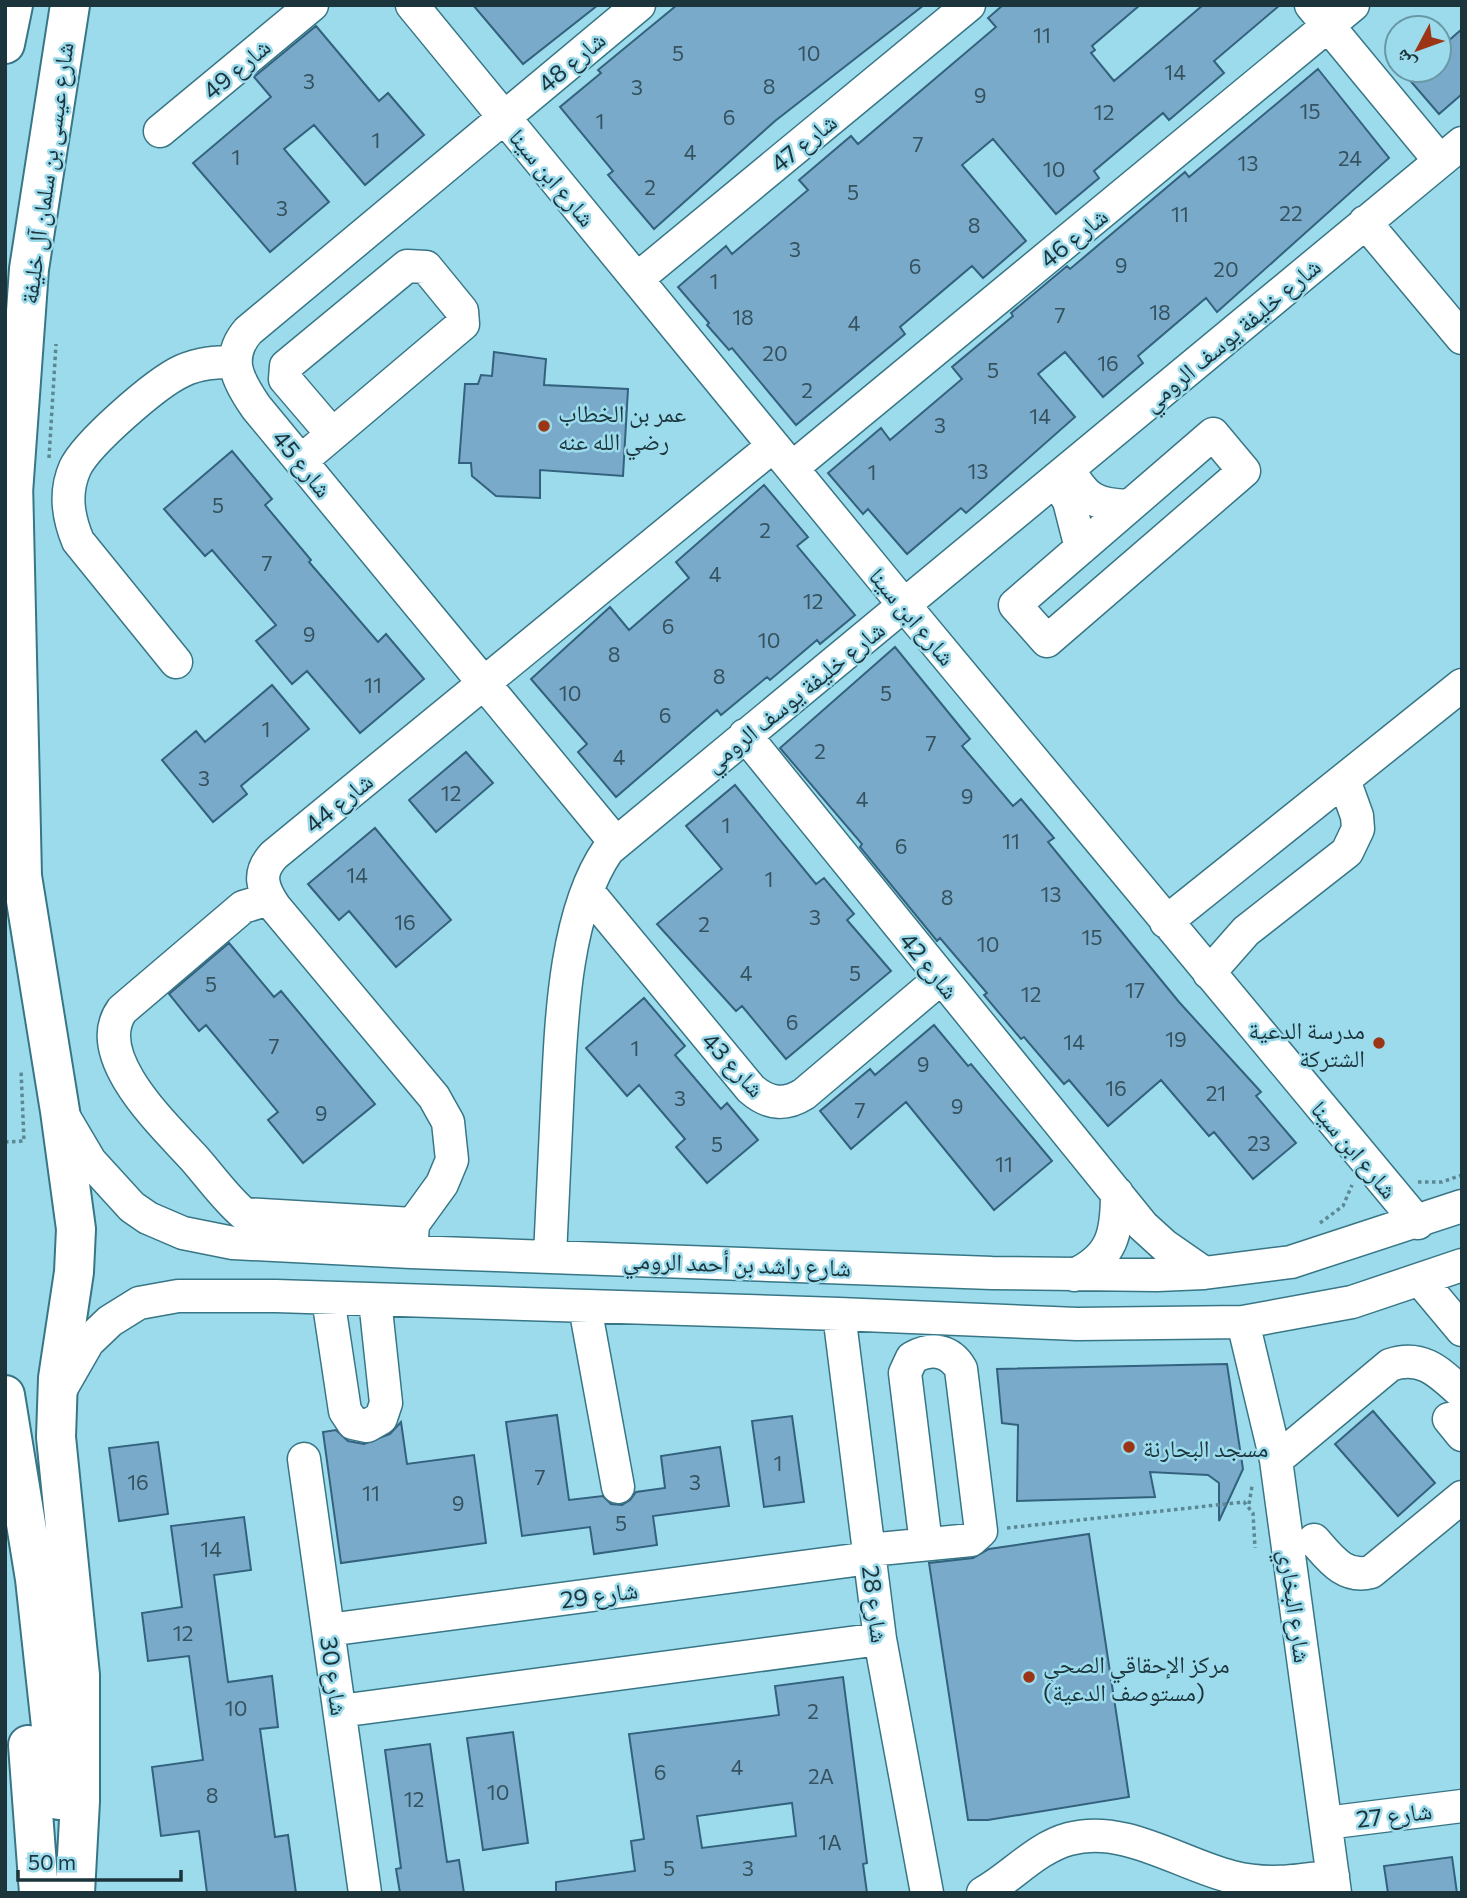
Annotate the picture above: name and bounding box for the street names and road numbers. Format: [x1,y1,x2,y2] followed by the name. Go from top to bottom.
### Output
[531,24,612,99] street label: شارع 48
[196,31,277,106] street label: شارع 49
[13,40,81,306] street label: شارع عيسى بن سلمان آل خليفة
[764,107,843,179] street label: شارع 47
[502,122,602,233] street label: شارع ابن سينا
[1033,201,1114,275] street label: شارع 46
[1136,251,1330,422] street label: شارع خليفة يوسف الرومي
[265,423,339,504] street label: شارع 45
[862,561,962,672] street label: شارع ابن سينا
[698,614,894,782] street label: شارع خليفة يوسف الرومي
[298,766,379,840] street label: شارع 44
[893,926,966,1006] street label: شارع 42
[695,1025,771,1104] street label: شارع 43
[1304,1094,1404,1205] street label: شارع ابن سينا
[622,1245,852,1288] street label: شارع راشد بن أحمد الرومي
[1268,1547,1318,1665] street label: شارع البخاري
[855,1564,895,1645] street label: شارع 28
[558,1574,640,1616] street label: شارع 29
[313,1635,355,1718] street label: شارع 30
[1354,1795,1434,1835] street label: شارع 27

